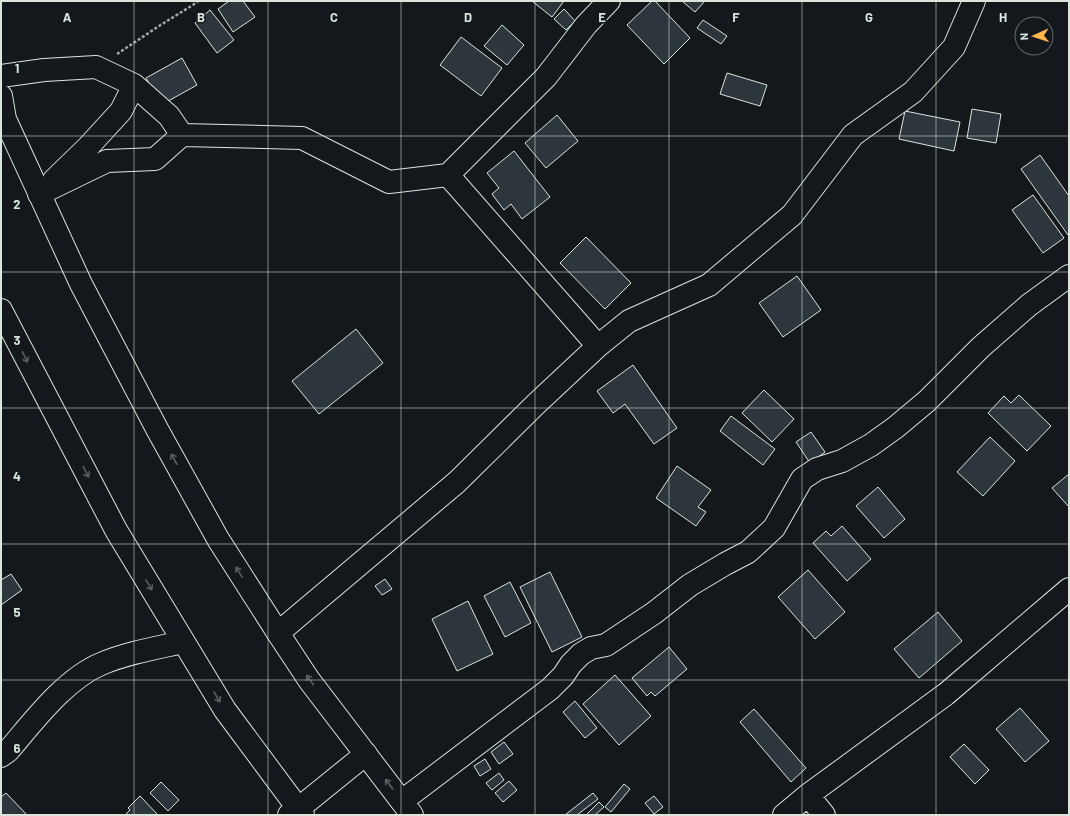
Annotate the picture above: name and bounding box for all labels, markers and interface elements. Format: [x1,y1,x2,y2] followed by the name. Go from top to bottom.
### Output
[63,9,72,25] text: A
[197,9,205,25] text: B
[330,9,338,25] text: C
[464,9,472,25] text: D
[598,9,606,25] text: E
[732,9,740,25] text: F
[865,9,873,25] text: G
[999,9,1007,25] text: H
[1014,16,1054,56] north arrow
[1017,33,1030,41] text: N
[15,60,19,76] text: 1
[13,196,21,212] text: 2
[13,332,21,348] text: 3
[22,351,29,363] one-way arrow
[170,453,177,465] one-way arrow
[82,466,90,478] one-way arrow
[13,468,21,484] text: 4
[235,566,243,577] one-way arrow
[146,579,154,591] one-way arrow
[13,604,21,620] text: 5
[306,675,314,686] one-way arrow
[213,691,221,703] one-way arrow
[14,740,21,756] text: 6
[384,779,393,790] one-way arrow

